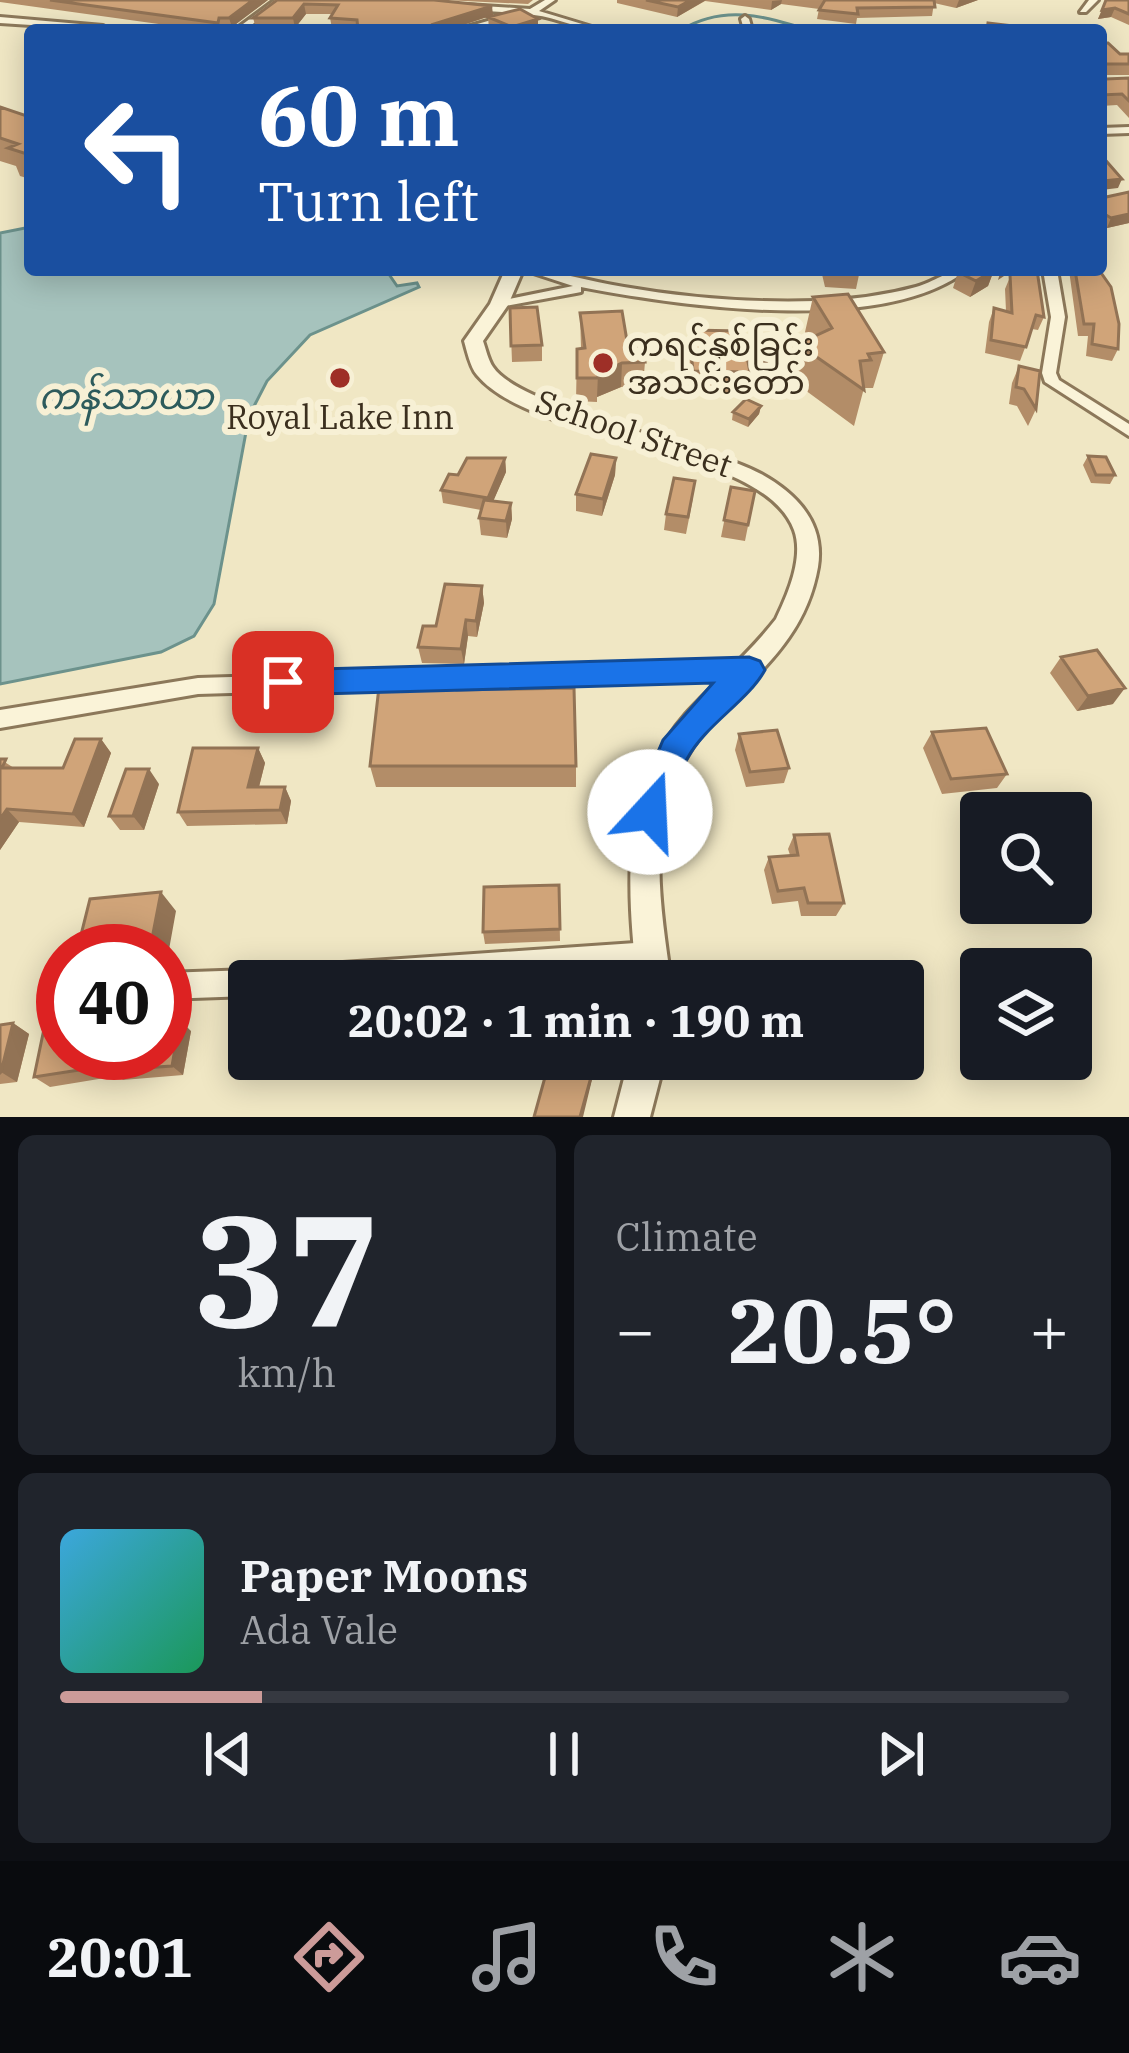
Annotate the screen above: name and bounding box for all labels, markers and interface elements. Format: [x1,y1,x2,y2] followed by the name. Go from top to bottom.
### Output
[258,60,460,169] text: 60 m
[60,72,216,228] icon: left
[258,166,479,236] text: Turn left
[627,322,814,403] place label: ကရင်နှစ်ခြင်း အသင်းတော်
[590,350,616,376] marker: ကရင်နှစ်ခြင်း အသင်းတော်
[327,365,353,391] marker: Royal Lake Inn
[39,372,215,426] water label: ကန်သာယာ
[530,379,738,486] street label: School Street
[226,395,454,438] place label: Royal Lake Inn
[232,631,334,733] pin
[250,649,316,715] icon: arrive
[587,749,713,875] position arrow
[960,792,1092,1080] map controls
[960,792,1092,924] button: search
[36,924,192,1080] speed limit sign: 40
[960,948,1092,1080] button: layers
[348,991,804,1049] text: 20:02 · 1 min · 190 m
[193,1167,380,1370] text: 37
[616,1211,758,1262] text: Climate
[727,1271,957,1388] text: 20.5°
[616,1286,655,1372] text: −
[1029,1286,1069,1372] text: +
[237,1347,336,1398] text: km/h
[240,1546,528,1604] text: Paper Moons
[240,1604,398,1655] text: Ada Vale
[195,1721,261,1787] icon: previous
[531,1721,597,1787] icon: pause
[868,1721,934,1787] icon: next
[287,1915,371,1999] icon: directions
[465,1915,549,1999] icon: music
[642,1915,726,1999] icon: phone
[820,1915,904,1999] icon: climate
[998,1915,1082,1999] icon: car
[47,1922,193,1992] text: 20:01

